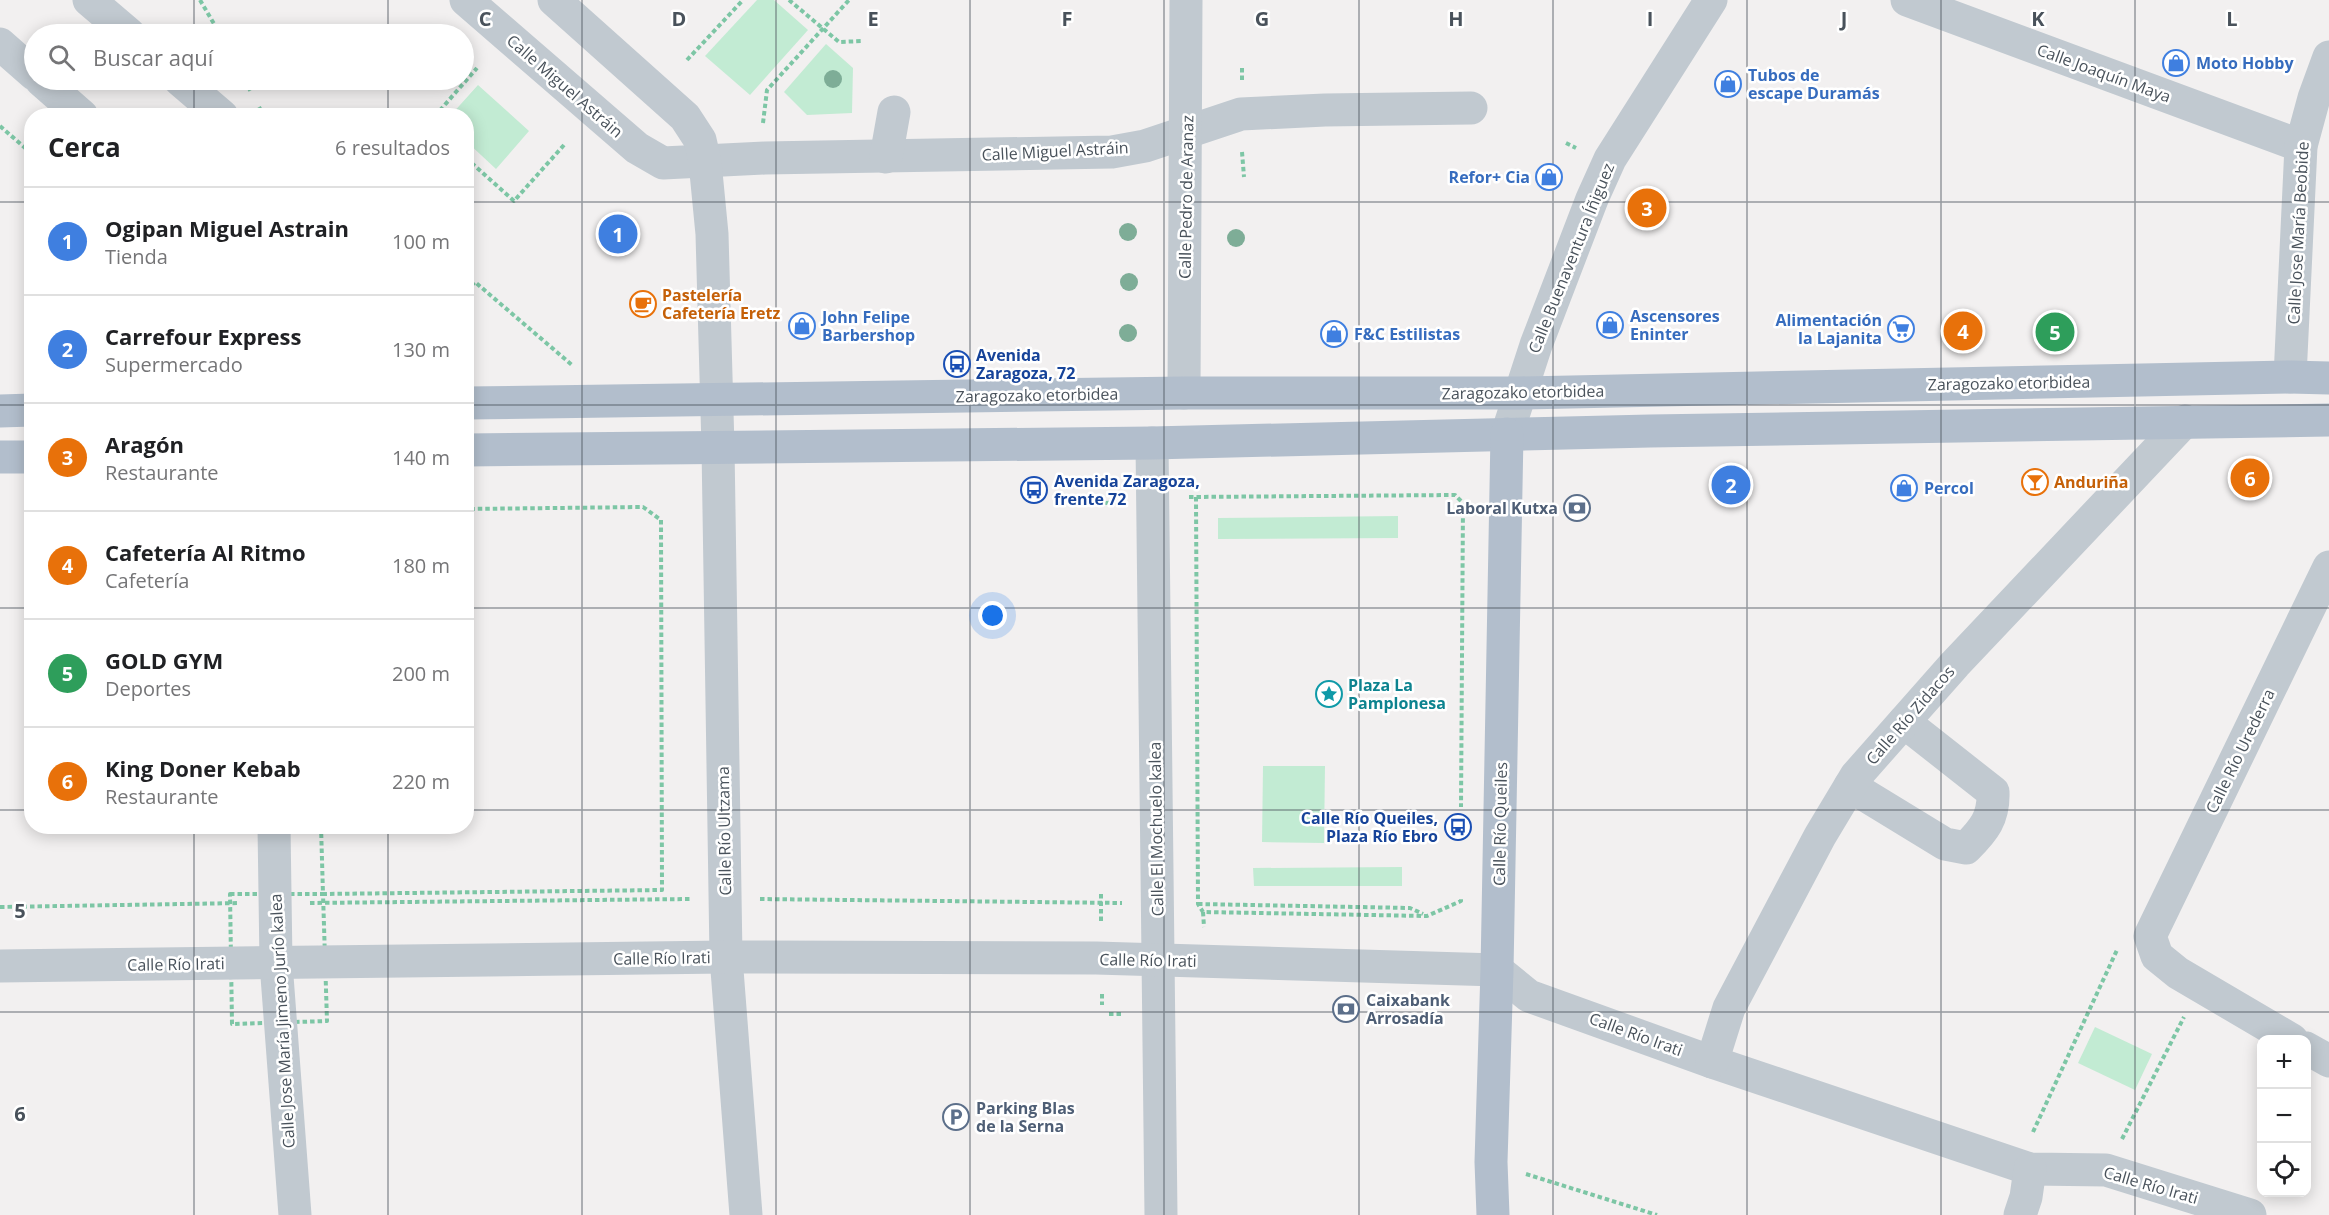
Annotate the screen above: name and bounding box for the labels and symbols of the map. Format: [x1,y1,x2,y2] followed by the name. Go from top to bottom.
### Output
[479,5,492,32] text: C
[672,5,686,32] text: D
[867,5,879,32] text: E
[1062,5,1072,32] text: F
[1255,5,1269,32] text: G
[1448,5,1464,32] text: H
[1647,5,1653,32] text: I
[1839,5,1847,32] text: J
[2031,5,2045,32] text: K
[2226,5,2238,32] text: L
[502,29,628,143] street label: Calle Miguel Astráin
[2034,39,2174,107] street label: Calle Joaquín Maya
[2161,48,2191,78] shop icon: Moto Hobby
[2196,52,2294,74] place label: Moto Hobby
[1748,64,1880,104] place label: Tubos de escape Duramás
[1713,69,1743,99] shop icon: Tubos de escape Duramás
[1174,115,1198,279] street label: Calle Pedro de Aranaz
[981,136,1129,166] street label: Calle Miguel Astráin
[2282,141,2314,325] street label: Calle Jose María Beobide
[1523,160,1619,356] street label: Calle Buenaventura Íñiguez
[1534,162,1564,192] shop icon: Refor+ Cia
[1449,166,1530,188] place label: Refor+ Cia
[1628,186,1666,230] pin: 3
[598,212,638,256] pin: 1
[662,284,781,324] place label: Pastelería Cafetería Eretz
[628,289,658,319] cafe icon: Pastelería Cafetería Eretz
[1630,305,1720,345] place label: Ascensores Eninter
[820,306,915,346] place label: John Felipe Barbershop
[1944,308,1982,354] pin: 4
[1775,309,1882,349] place label: Alimentación la Lajanita
[1595,310,1625,340] shop icon: Ascensores Eninter
[2036,310,2074,354] pin: 5
[787,311,817,341] shop icon: John Felipe Barbershop
[1886,314,1916,344] supermarket icon: Alimentación la Lajanita
[1319,319,1349,349] shop icon: F&C Estilistas
[1354,323,1460,345] place label: F&C Estilistas
[976,344,1075,384] place label: Avenida Zaragoza, 72
[942,349,972,379] bus stop icon: Avenida Zaragoza, 72
[1927,371,2091,395] street label: Zaragozako etorbidea
[1441,380,1605,404] street label: Zaragozako etorbidea
[955,383,1119,407] street label: Zaragozako etorbidea
[2230,456,2270,500] pin: 6
[1712,462,1750,508] pin: 2
[2020,467,2050,497] bar icon: Anduriña
[1054,470,1200,510] place label: Avenida Zaragoza, frente 72
[2054,471,2129,493] place label: Anduriña
[1889,473,1919,503] shop icon: Percol
[1019,475,1049,505] bus stop icon: Avenida Zaragoza, frente 72
[1924,477,1974,499] place label: Percol
[1562,493,1592,523] bank icon: Laboral Kutxa
[1446,497,1558,519] place label: Laboral Kutxa
[978,601,1007,630] your location
[1861,661,1959,769] street label: Calle Río Zidacos
[1348,674,1446,714] place label: Plaza La Pamplonesa
[1314,679,1344,709] place icon: Plaza La Pamplonesa
[2200,685,2280,817] street label: Calle Río Urederra
[1143,742,1169,916] street label: Calle El Mochuelo kalea
[1488,762,1512,886] street label: Calle Río Queiles
[712,766,736,896] street label: Calle Río Ultzama
[1301,807,1438,847] place label: Calle Río Queiles, Plaza Río Ebro
[1443,812,1473,842] bus stop icon: Calle Río Queiles, Plaza Río Ebro
[264,893,300,1149] street label: Calle Jose María Jimeno Jurío kalea
[14,897,26,924] text: 5
[613,946,711,970] street label: Calle Río Irati
[1099,948,1197,972] street label: Calle Río Irati
[127,952,225,976] street label: Calle Río Irati
[1366,989,1450,1029] place label: Caixabank Arrosadía
[1331,994,1361,1024] bank icon: Caixabank Arrosadía
[1586,1007,1686,1061] street label: Calle Río Irati
[976,1097,1075,1137] place label: Parking Blas de la Serna
[14,1100,26,1127] text: 6
[941,1102,971,1132] parking icon: Parking Blas de la Serna
[2101,1161,2201,1209] street label: Calle Río Irati

